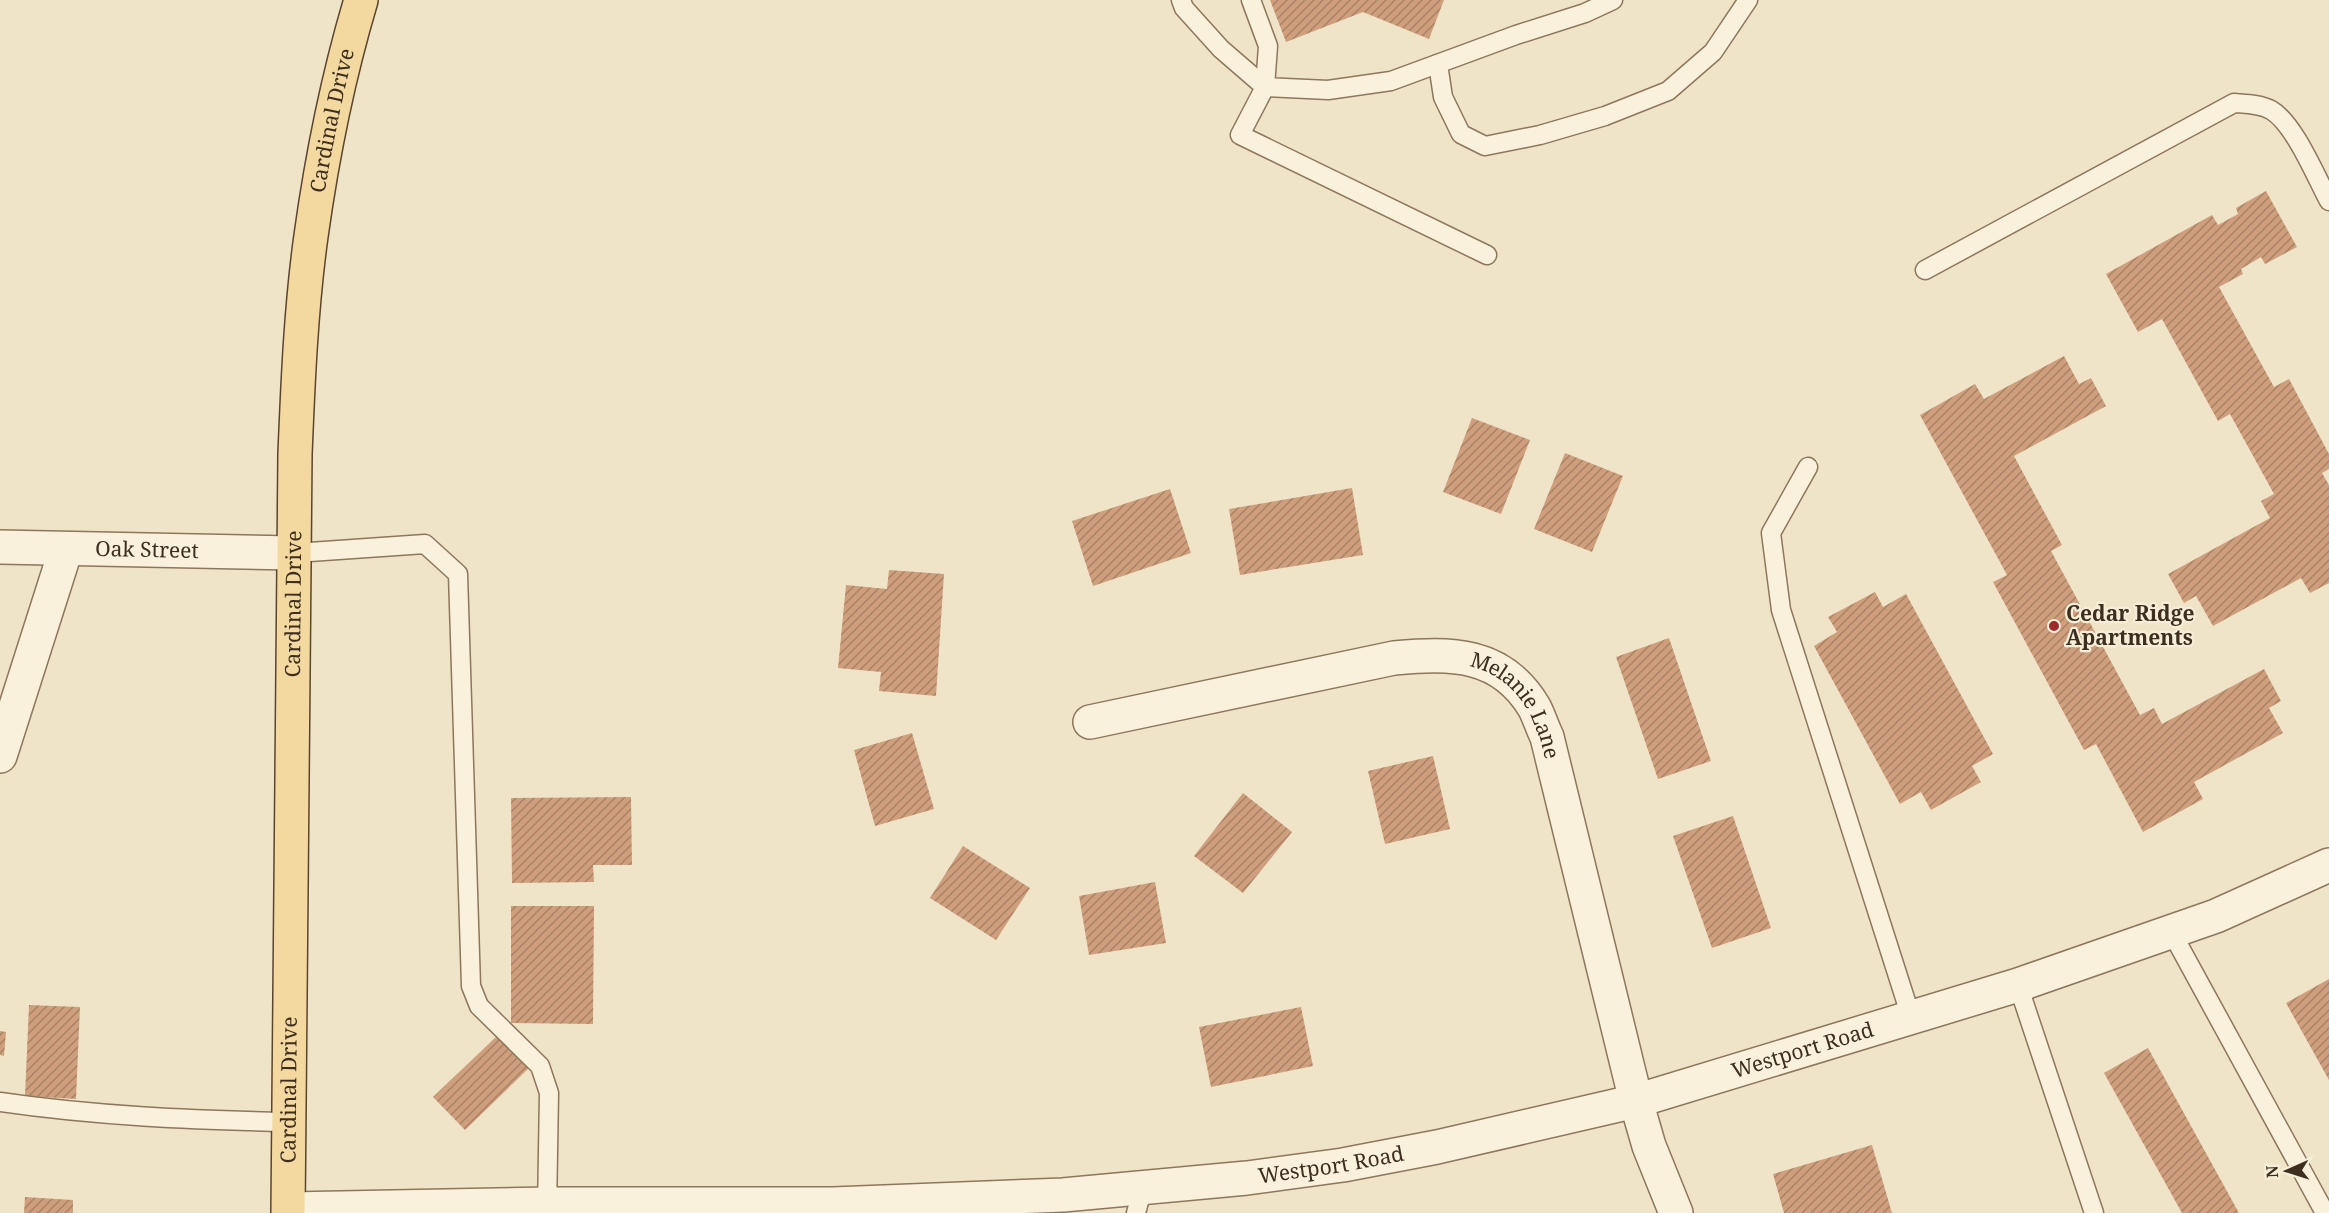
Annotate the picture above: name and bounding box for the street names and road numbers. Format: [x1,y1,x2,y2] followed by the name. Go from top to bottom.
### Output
[303,45,360,195] street label: Cardinal Drive
[278,530,307,678] street label: Cardinal Drive
[95,534,199,564] street label: Oak Street
[1467,645,1567,762] street label: Melanie Lane
[1728,1015,1877,1084] street label: Westport Road
[273,1016,303,1164] street label: Cardinal Drive
[1256,1139,1406,1189] street label: Westport Road

